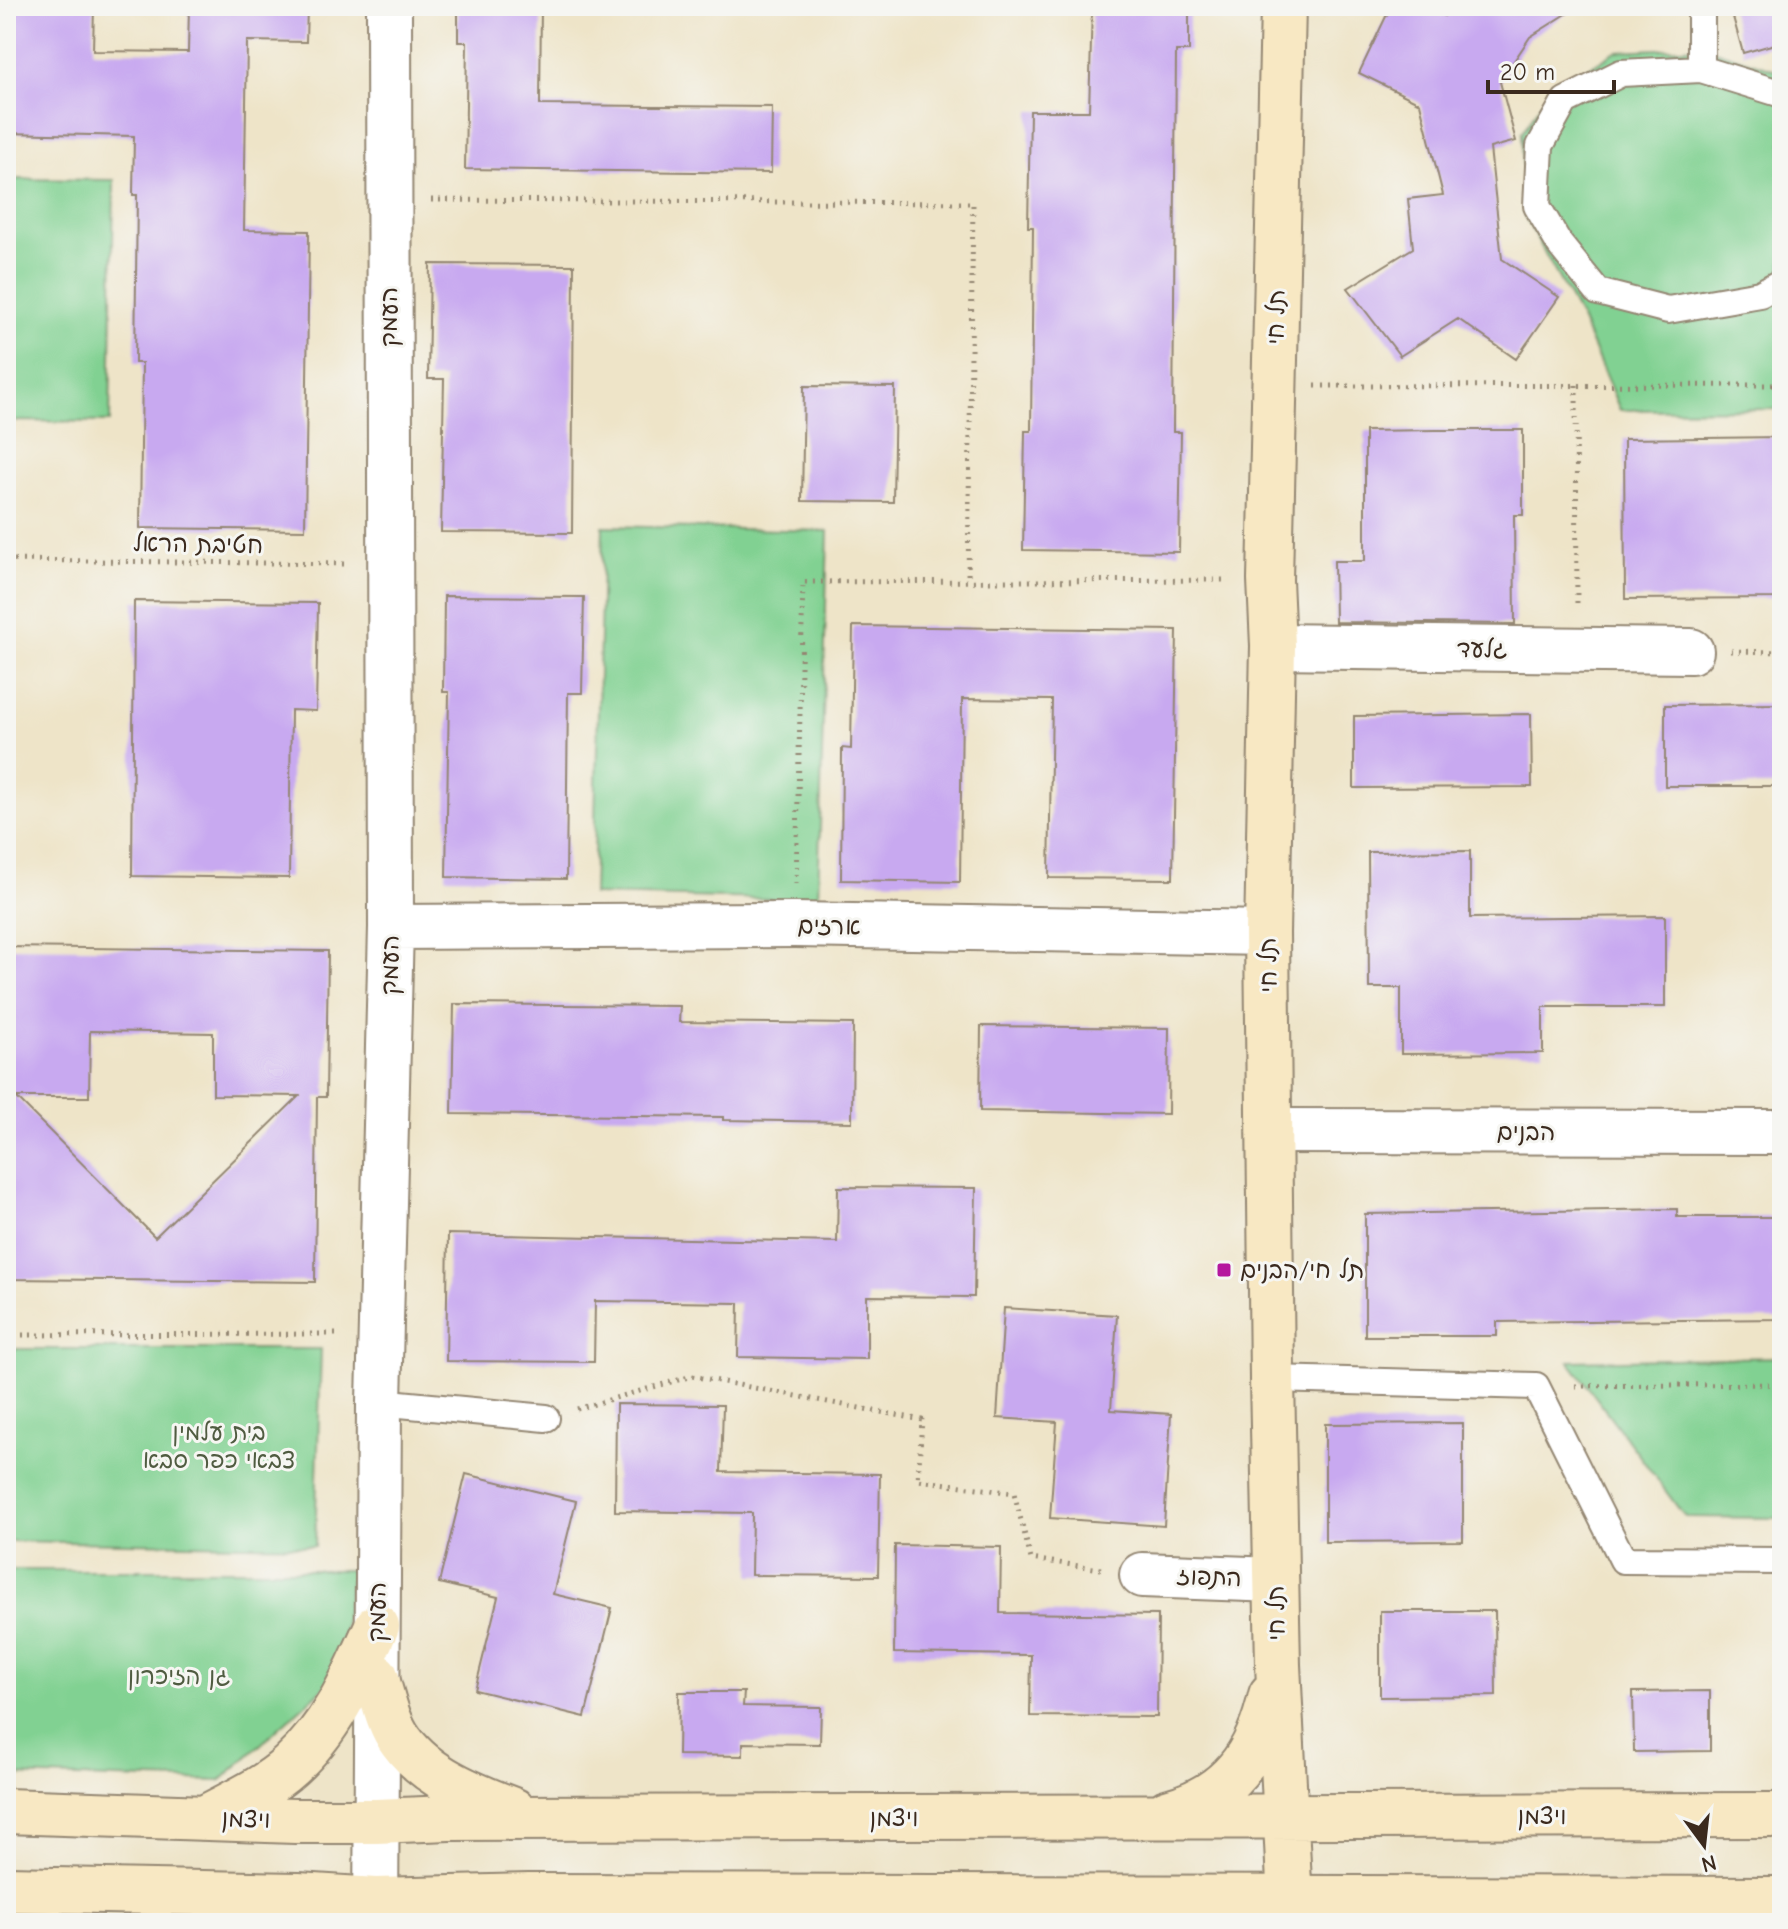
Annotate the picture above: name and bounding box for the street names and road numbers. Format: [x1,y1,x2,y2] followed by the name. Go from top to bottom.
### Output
[375,287,403,347] street label: העמק
[1262,289,1290,345] street label: תל חי
[133,529,263,559] street label: חטיבת הראל
[1456,635,1508,663] street label: גלעד
[797,911,861,941] street label: ארזים
[375,935,405,995] street label: העמק
[1254,937,1282,993] street label: תל חי
[1497,1118,1555,1146] street label: הבנים
[1176,1562,1242,1592] street label: התפוז
[362,1582,392,1642] street label: העמק
[1262,1585,1290,1641] street label: תל חי
[1517,1802,1567,1831] street label: ויצמן
[221,1804,271,1835] street label: ויצמן
[869,1804,919,1833] street label: ויצמן

